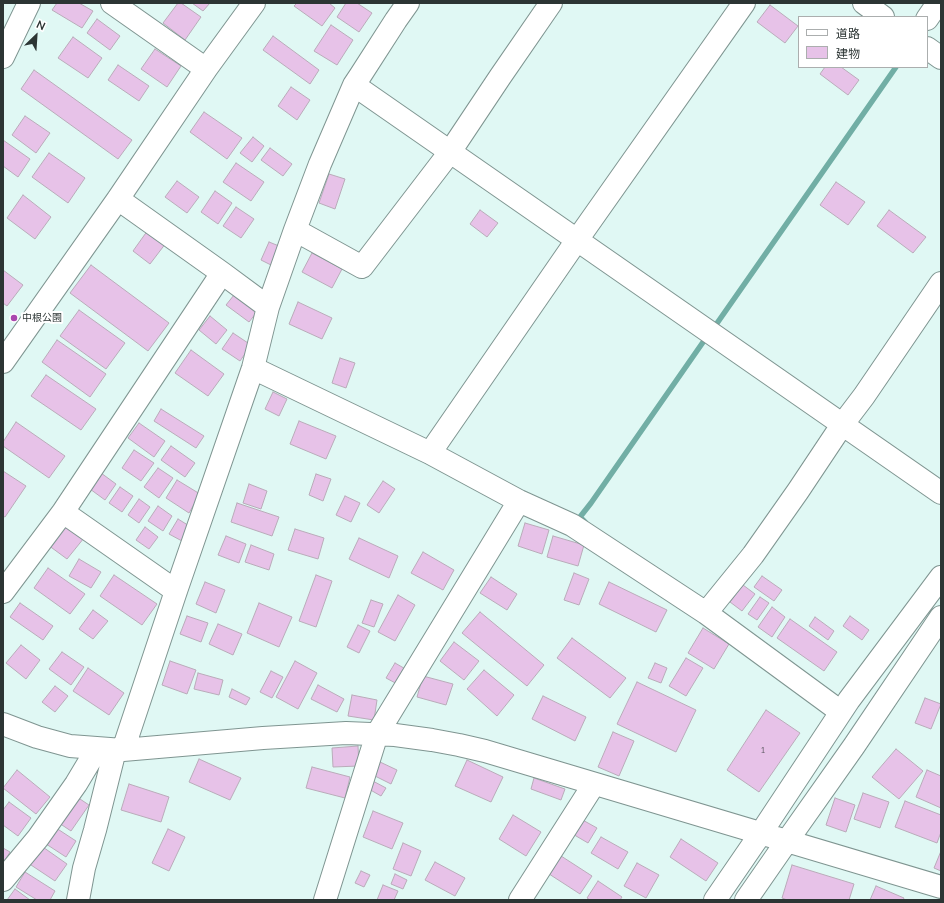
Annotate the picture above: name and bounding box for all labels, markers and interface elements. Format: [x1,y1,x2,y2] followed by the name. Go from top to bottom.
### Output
[16,16,56,56] north arrow
[798,16,928,68] legend
[34,17,48,33] text: N
[836,26,860,41] text: 道路
[836,46,860,61] text: 建物
[22,312,62,324] place label: 中根公園
[9,313,19,323] marker: 中根公園
[761,746,765,756] house number: 1

